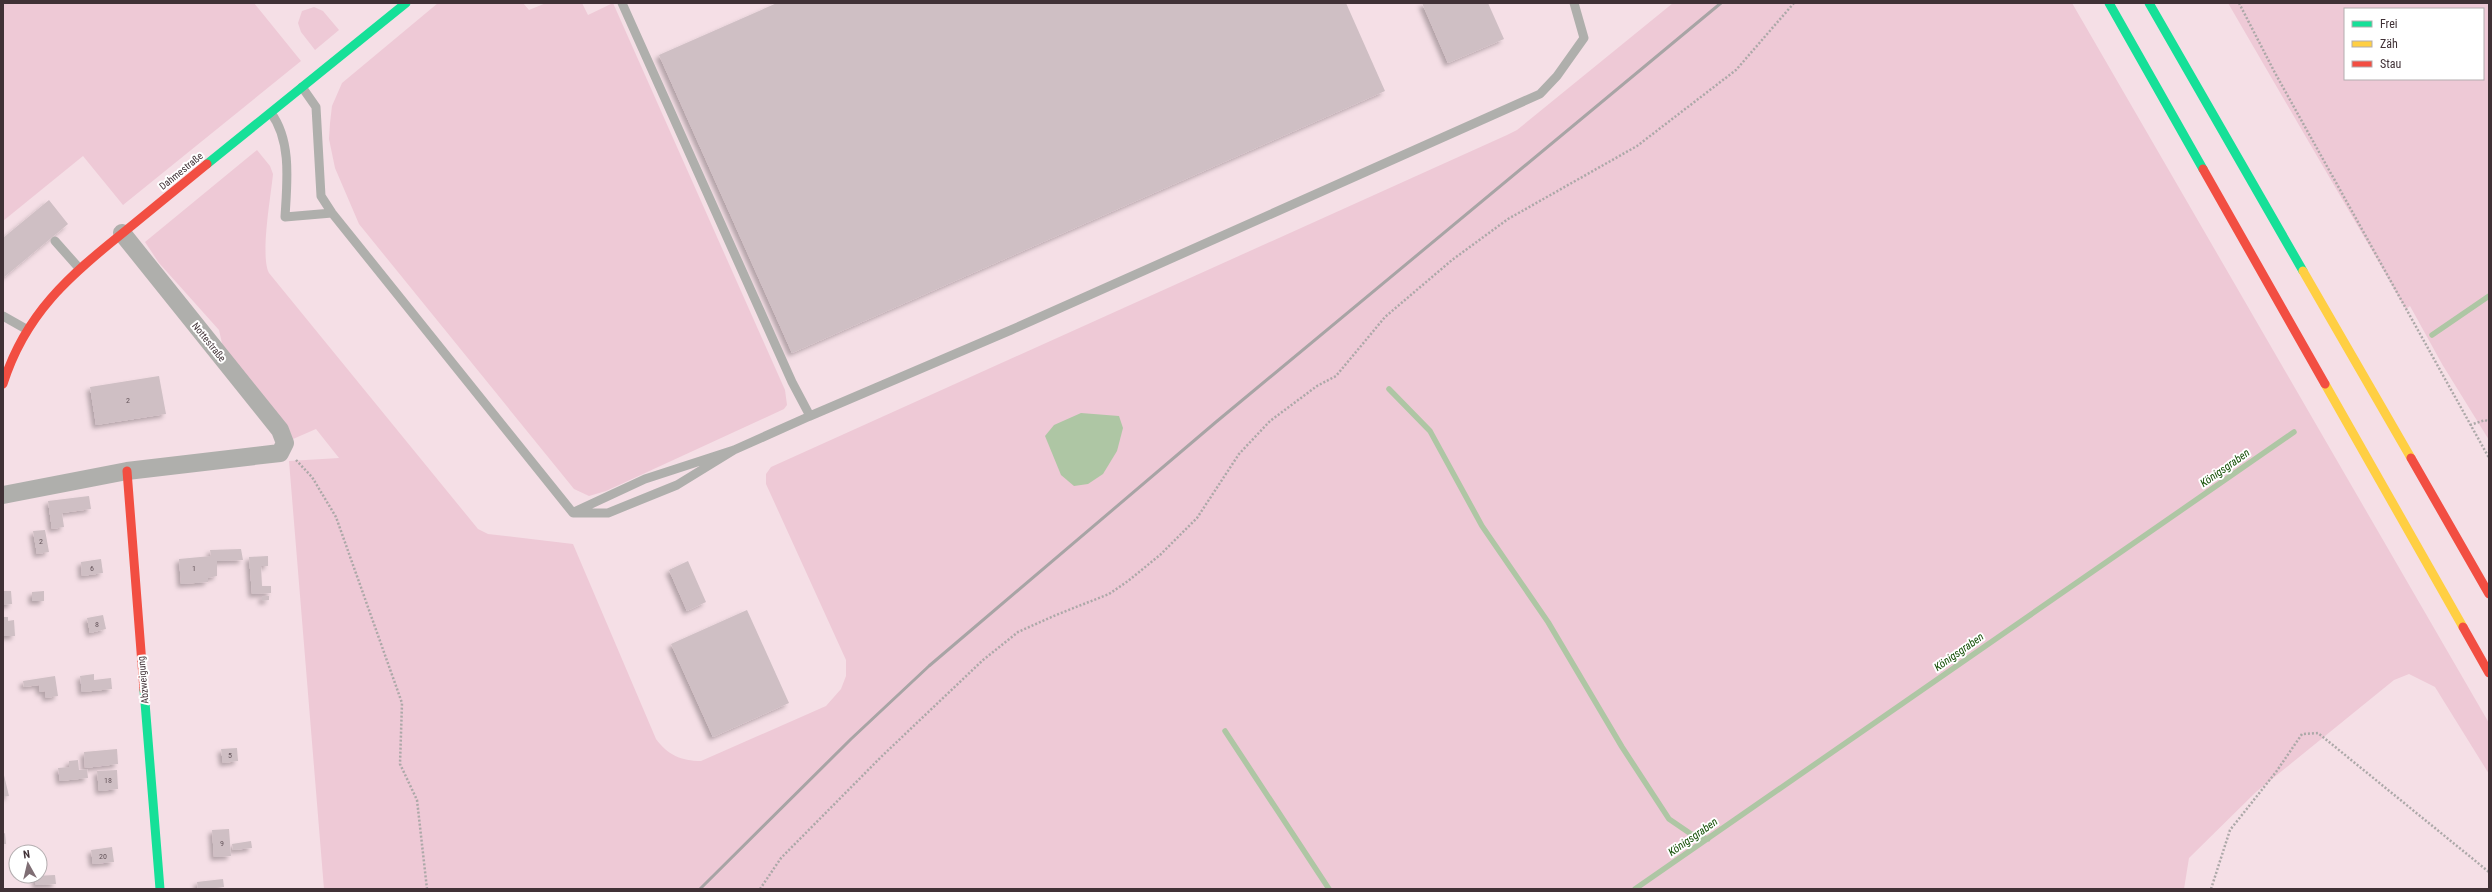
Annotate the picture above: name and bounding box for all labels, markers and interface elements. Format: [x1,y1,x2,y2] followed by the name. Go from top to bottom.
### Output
[2344,8,2484,80] legend
[2380,17,2398,31] text: Frei
[2380,37,2398,51] text: Zäh
[2380,57,2402,71] text: Stau
[157,150,205,192] street label: Dahmestraße
[190,320,228,364] street label: Nottestraße
[126,396,130,405] house number: 2
[2198,446,2252,490] water label: Königsgraben
[39,537,43,546] house number: 2
[90,564,94,573] house number: 6
[192,564,196,573] house number: 1
[95,620,99,629] house number: 8
[1932,630,1986,674] water label: Königsgraben
[135,656,151,704] street label: Abzweigung
[228,751,232,760] house number: 5
[104,776,112,785] house number: 18
[1666,815,1720,859] water label: Königsgraben
[220,839,224,848] house number: 9
[8,844,48,884] north arrow
[22,848,31,861] text: N
[99,852,107,861] house number: 20

